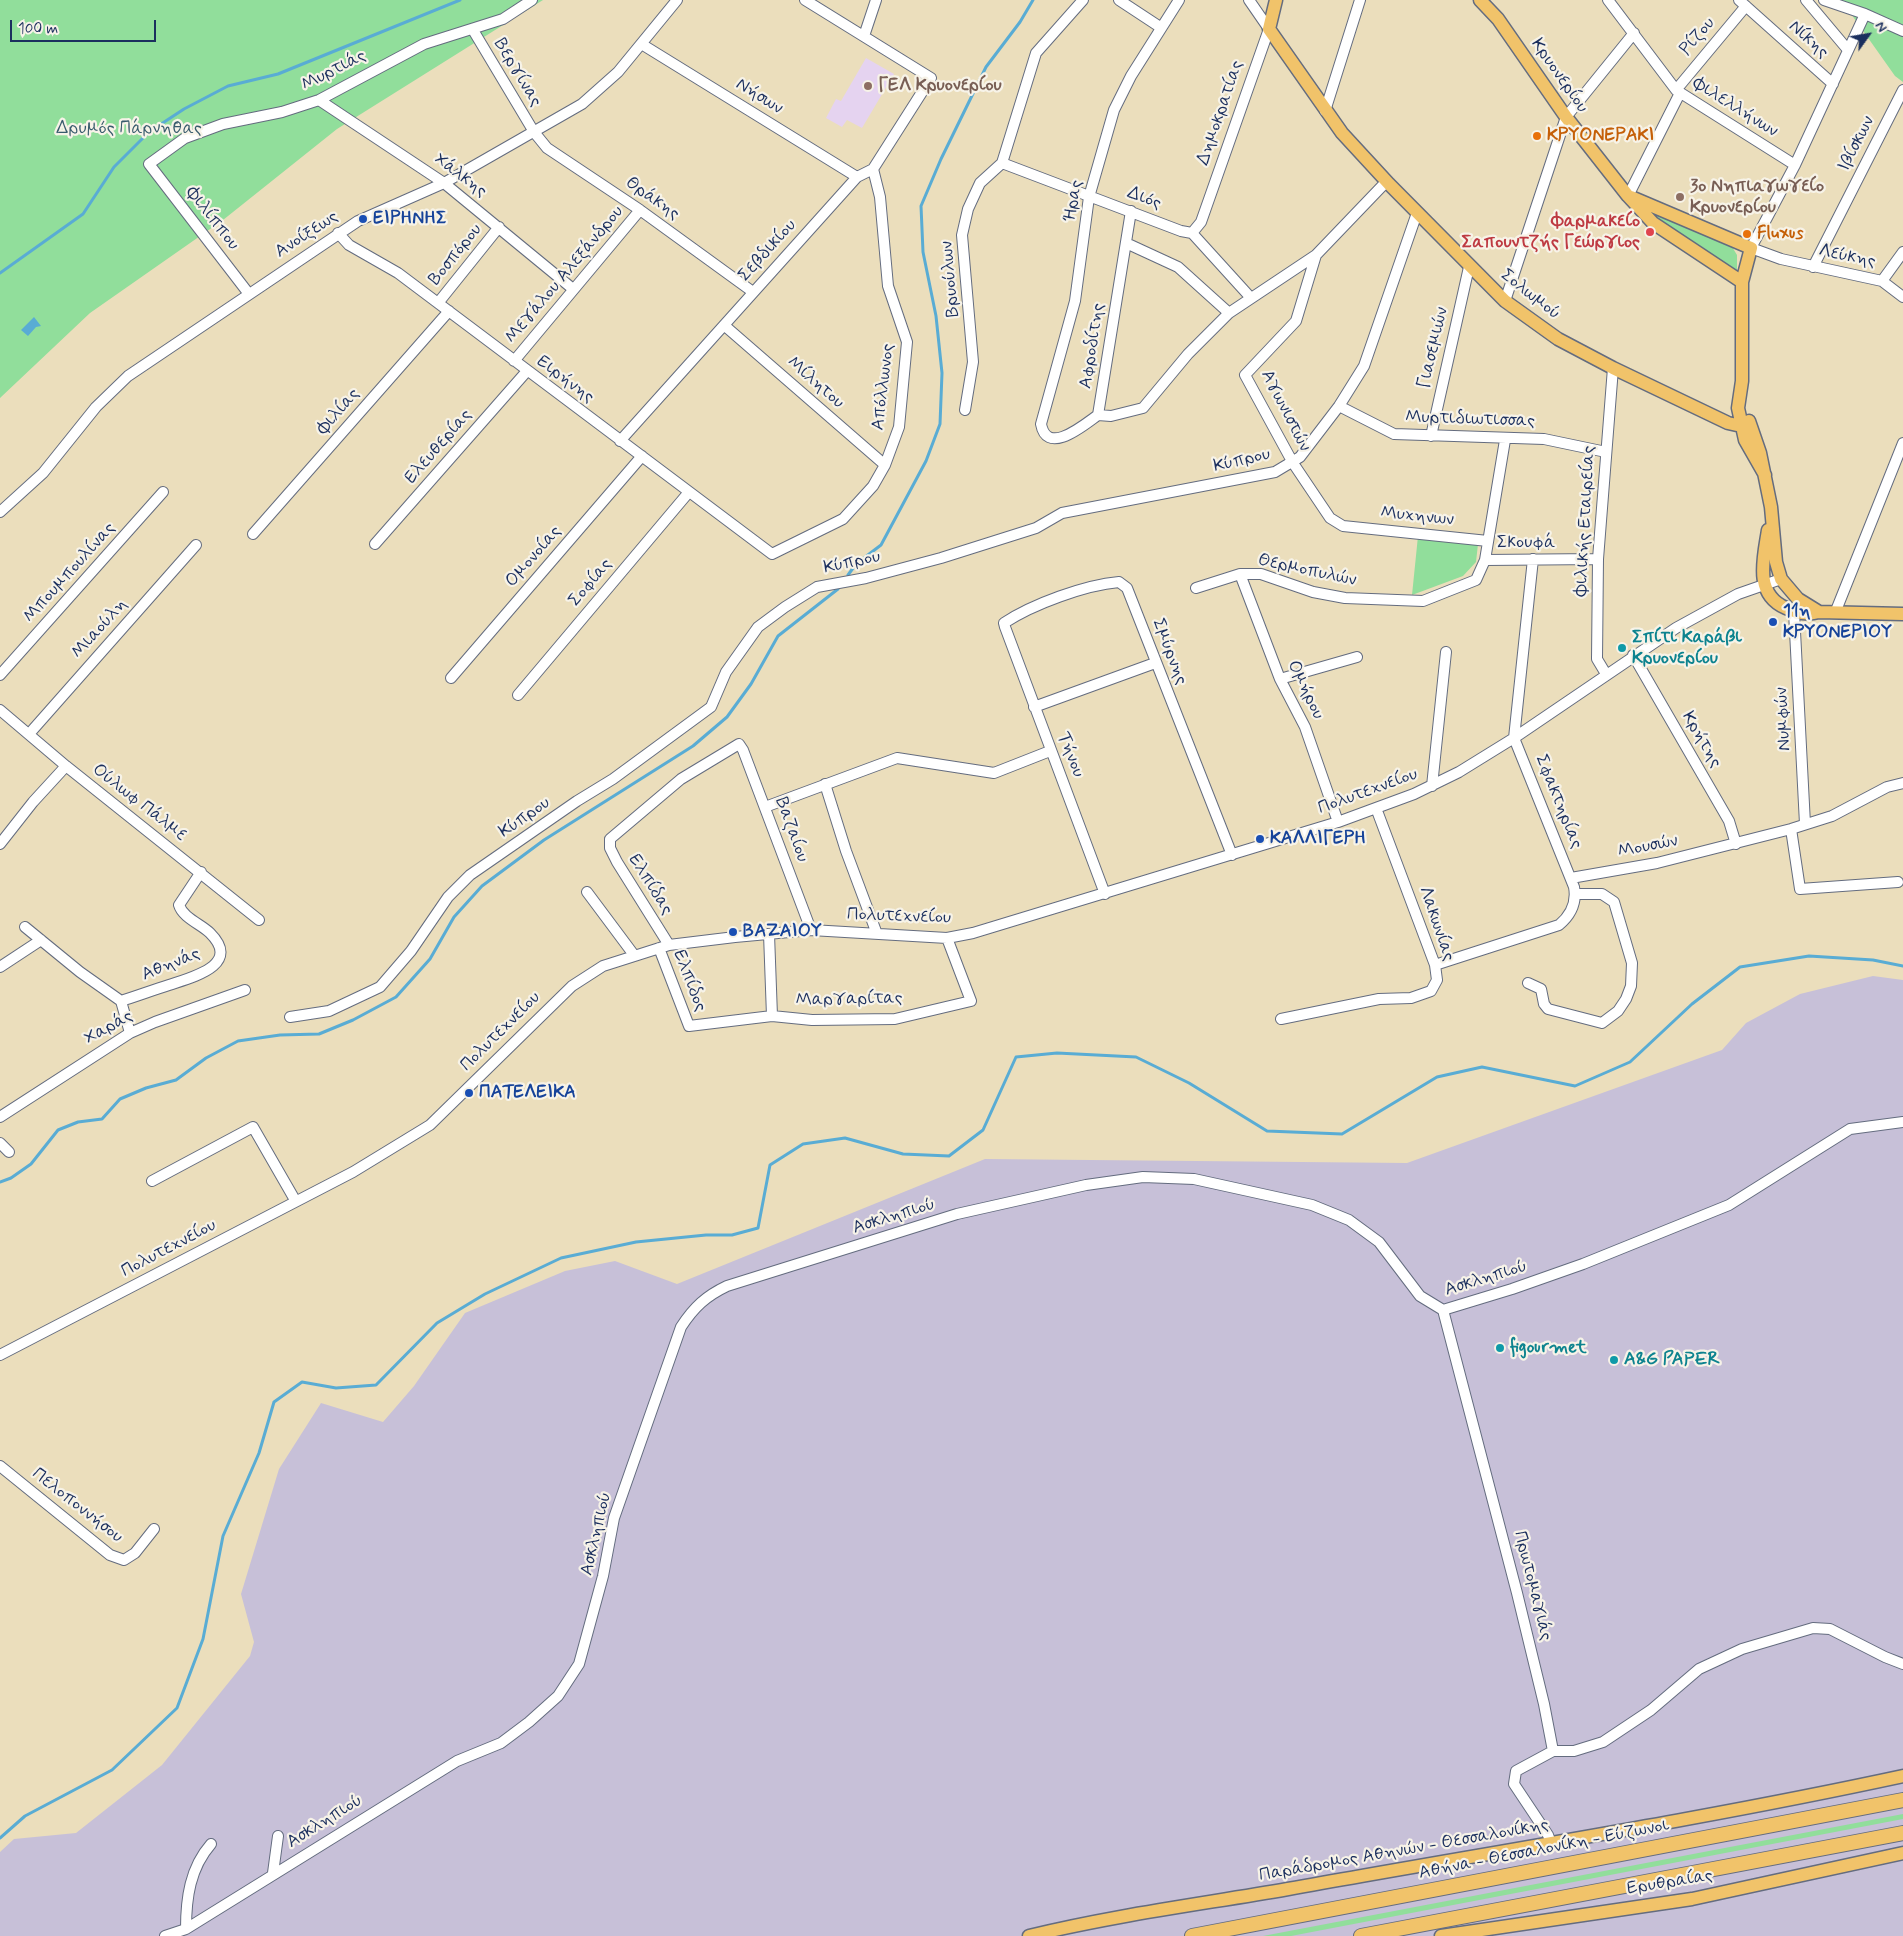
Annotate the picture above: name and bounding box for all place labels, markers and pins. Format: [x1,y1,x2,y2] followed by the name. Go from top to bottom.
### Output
[878,75,1002,97] place label: ΓΕΛ Κρυονερίου
[862,80,874,92] marker: ΓΕΛ Κρυονερίου
[1547,125,1655,147] place label: ΚΡΥΟΝΕΡΑΚΙ
[1531,130,1543,142] marker: ΚΡΥΟΝΕΡΑΚΙ
[1690,176,1824,218] place label: 3ο Νηπιαγωγείο Κρυονερίου
[1674,191,1686,203] marker: 3ο Νηπιαγωγείο Κρυονερίου
[373,208,447,230] place label: ΕΙΡΗΝΗΣ
[1461,211,1640,253] place label: Φαρμακείο Σαπουντζής Γεώργιος
[357,213,369,225] marker: ΕΙΡΗΝΗΣ
[1757,223,1803,245] place label: Fluxus
[1644,226,1656,238] marker: Φαρμακείο Σαπουντζής Γεώργιος
[1741,228,1753,240] marker: Fluxus
[1783,601,1892,644] place label: 11η ΚΡΥΟΝΕΡΙΟΥ
[1767,616,1779,628] marker: 11η ΚΡΥΟΝΕΡΙΟΥ
[1632,627,1742,670] place label: Σπίτι Καράβι Κρυονερίου
[1616,642,1628,654] marker: Σπίτι Καράβι Κρυονερίου
[1270,828,1366,850] place label: ΚΑΛΛΙΓΕΡΗ
[1254,833,1266,845] marker: ΚΑΛΛΙΓΕΡΗ
[743,921,822,943] place label: ΒΑΖΑΙΟΥ
[727,926,739,938] marker: ΒΑΖΑΙΟΥ
[479,1082,576,1104] place label: ΠΑΤΕΛΕΙΚΑ
[463,1087,475,1099] marker: ΠΑΤΕΛΕΙΚΑ
[1510,1337,1586,1359] place label: figourmet
[1494,1342,1506,1354] marker: figourmet
[1624,1349,1720,1371] place label: A&G PAPER
[1608,1354,1620,1366] marker: A&G PAPER

